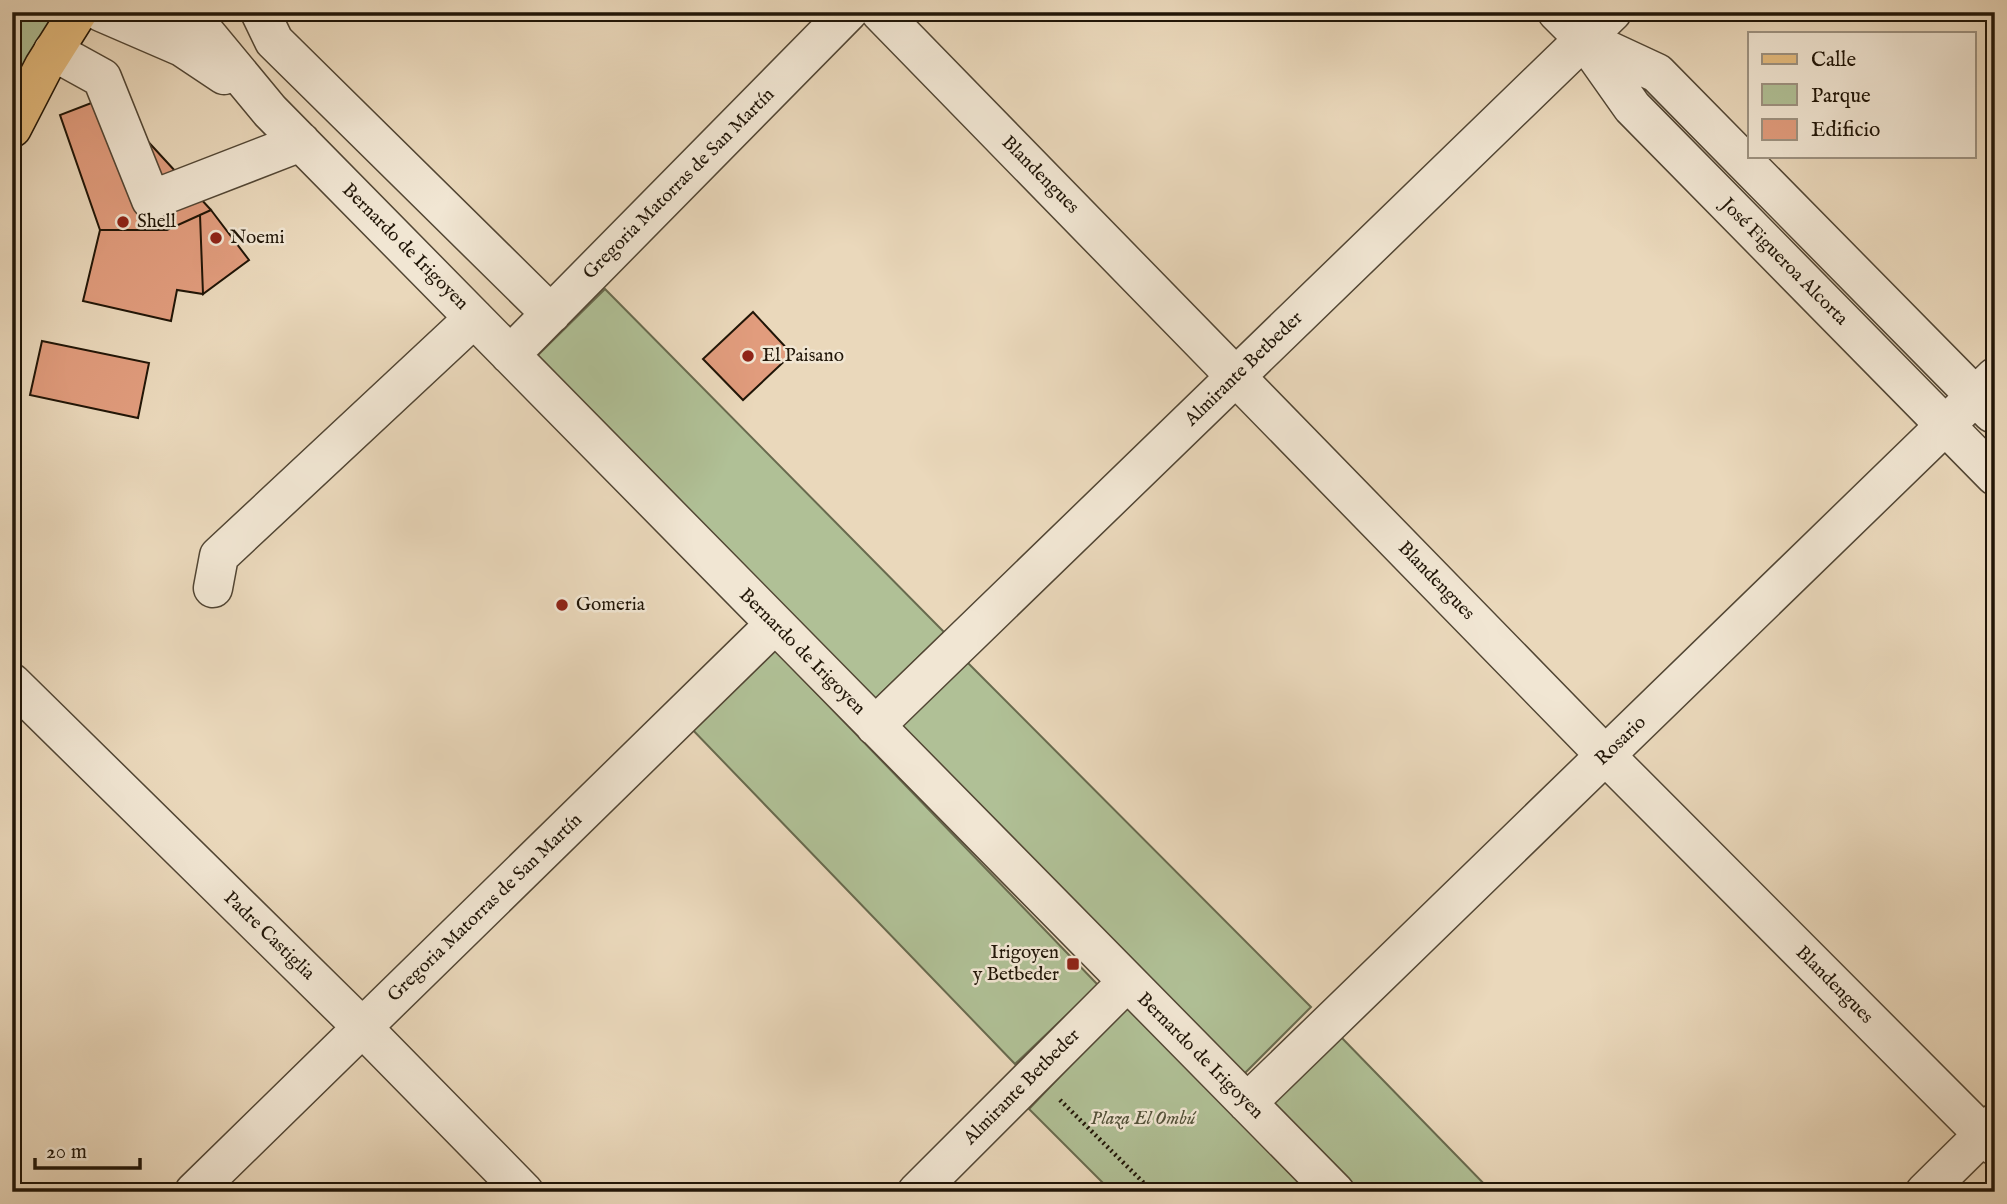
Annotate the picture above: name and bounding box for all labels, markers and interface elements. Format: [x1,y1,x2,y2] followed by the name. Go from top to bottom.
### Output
[1748,32,1976,158] legend
[1811,47,1856,74] text: Calle
[578,83,780,285] street label: Gregoria Matorras de San Martín
[1811,83,1871,110] text: Parque
[1811,117,1880,144] text: Edificio
[996,131,1084,219] street label: Blandengues
[337,179,473,315] street label: Bernardo de Irigoyen
[1714,192,1853,331] street label: José Figueroa Alcorta
[137,210,177,234] place label: Shell
[115,214,131,230] marker: Shell
[230,226,285,250] place label: Noemi
[208,230,224,246] marker: Noemi
[1179,307,1308,432] street label: Almirante Betbeder
[762,344,844,368] place label: El Paisano
[740,348,756,364] marker: El Paisano
[1392,536,1480,626] street label: Blandengues
[734,584,870,720] street label: Bernardo de Irigoyen
[576,593,646,617] place label: Gomeria
[554,597,570,613] marker: Gomeria
[1590,711,1652,771] street label: Rosario
[383,809,587,1007] street label: Gregoria Matorras de San Martín
[218,886,320,986] street label: Padre Castiglia
[972,941,1059,987] place label: Irigoyen y Betbeder
[1790,941,1878,1029] street label: Blandengues
[1065,956,1081,972] marker: Irigoyen y Betbeder
[1132,988,1268,1124] street label: Bernardo de Irigoyen
[958,1024,1085,1151] street label: Almirante Betbeder
[1091,1107,1197,1131] park label: Plaza El Ombú
[35,1127,140,1171] scale bar
[46,1139,87,1166] text: 20 m

